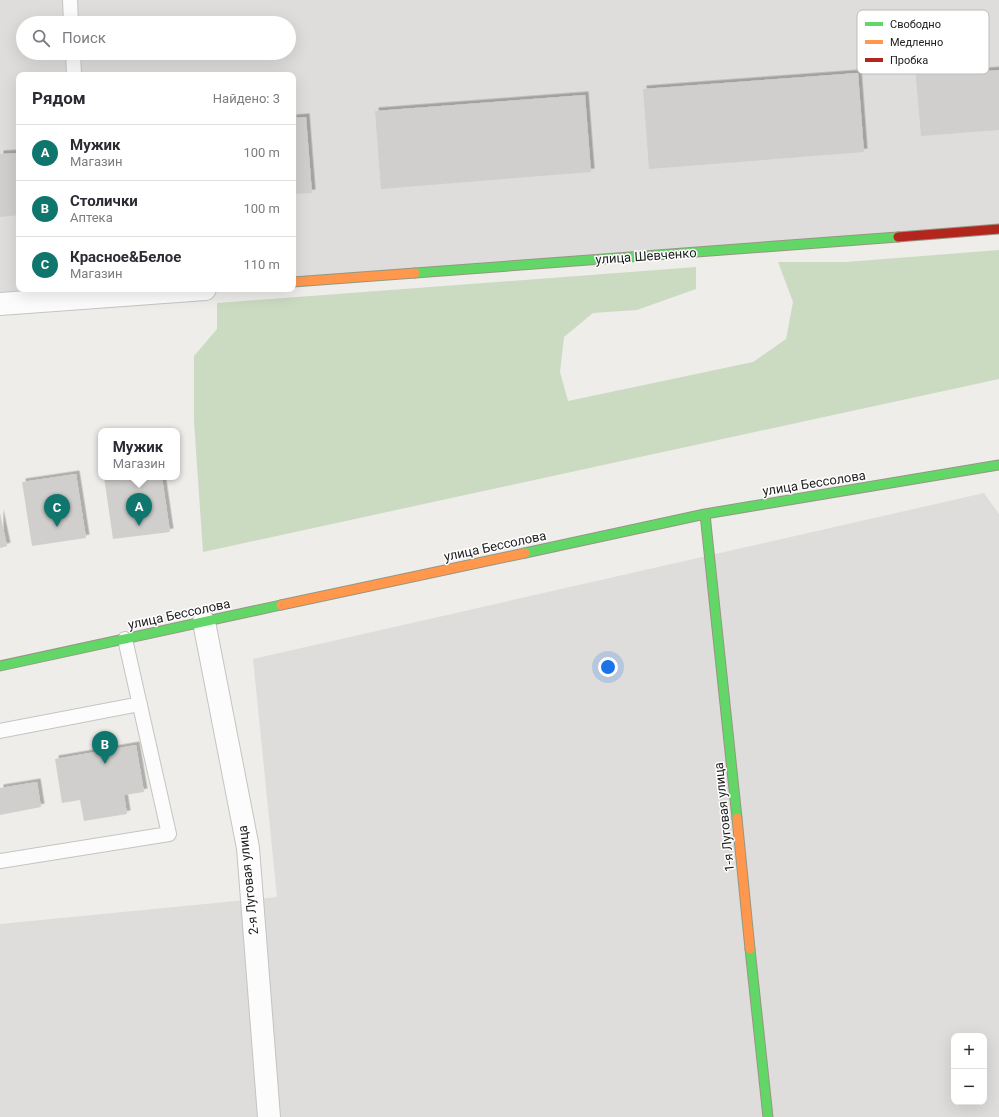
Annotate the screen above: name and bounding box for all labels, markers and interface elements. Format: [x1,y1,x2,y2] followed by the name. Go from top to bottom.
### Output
[857,10,989,74] legend
[16,16,296,60] search box
[890,18,941,31] text: Свободно
[30,27,52,49] icon: search
[62,29,106,47] text: Поиск
[890,36,943,49] text: Медленно
[890,54,928,67] text: Пробка
[32,88,86,108] text: Рядом
[213,91,280,106] text: Найдено: 3
[70,136,121,154] text: Мужик
[41,145,49,160] text: A
[243,145,280,160] text: 100 m
[70,154,123,169] text: Магазин
[70,192,138,210] text: Столички
[41,201,49,216] text: B
[243,201,280,216] text: 100 m
[70,210,113,225] text: Аптека
[595,245,697,267] street label: улица Шевченко
[70,248,181,266] text: Красное&Белое
[41,257,49,272] text: C
[243,257,280,272] text: 110 m
[70,266,123,281] text: Магазин
[98,428,180,480] popup
[113,438,163,456] text: Мужик
[113,456,165,471] text: Магазин
[761,467,867,499] street label: улица Бессолова
[126,493,152,526] pin: A
[44,494,70,527] pin: C
[442,528,548,564] street label: улица Бессолова
[126,596,232,632] street label: улица Бессолова
[598,657,618,677] your location
[92,731,118,764] pin: B
[711,762,737,872] street label: 1-я Луговая улица
[235,825,261,935] street label: 2-я Луговая улица
[951,1033,987,1105] map controls
[951,1033,987,1069] button: +
[951,1069,987,1105] button: −

